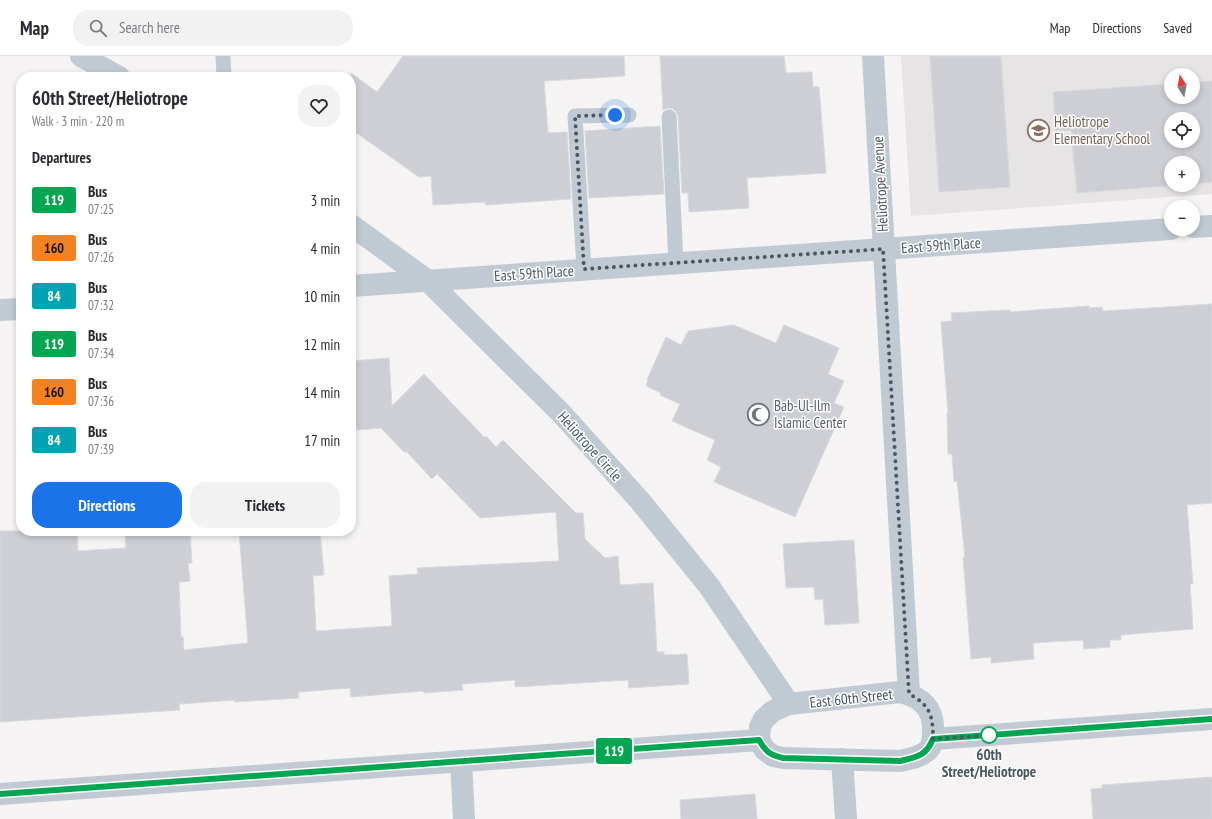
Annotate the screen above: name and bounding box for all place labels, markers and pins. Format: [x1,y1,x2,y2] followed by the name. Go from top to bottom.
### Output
[1054,112,1151,148] place label: Heliotrope Elementary School
[1025,117,1051,143] school or university icon: Heliotrope Elementary School
[774,396,848,432] place label: Bab-Ul-Ilm Islamic Center
[745,401,771,427] mosque icon: Bab-Ul-Ilm Islamic Center
[980,726,998,744] marker: 60th Street/Heliotrope
[942,745,1036,781] place label: 60th Street/Heliotrope

